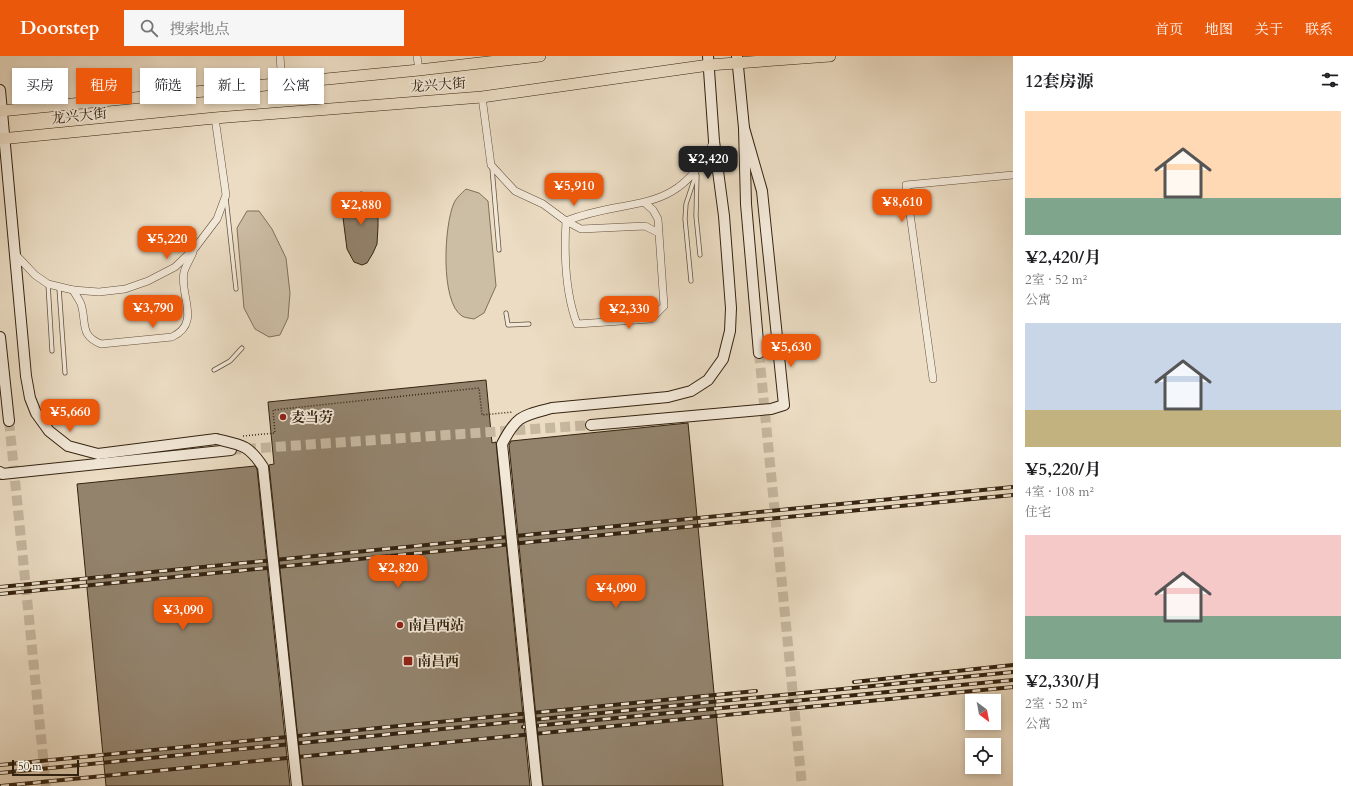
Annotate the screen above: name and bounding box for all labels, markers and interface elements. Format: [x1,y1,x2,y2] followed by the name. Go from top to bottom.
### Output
[124,10,404,46] search box
[20,15,100,41] text: Doorstep
[138,17,160,39] icon: search
[170,19,230,39] text: 搜索地点
[1155,20,1183,39] text: 首页
[1205,20,1233,39] text: 地图
[1255,20,1283,39] text: 关于
[1305,20,1333,39] text: 联系
[12,68,68,104] chip: 买房
[76,68,132,104] chip: 租房
[140,68,196,104] chip: 筛选
[204,68,260,104] chip: 新上
[268,68,324,104] chip: 公寓
[1319,69,1341,91] icon: filters
[1025,70,1093,93] text: 12套房源
[409,74,467,96] street label: 龙兴大街
[50,104,108,128] street label: 龙兴大街
[1147,137,1219,209] icon: home
[675,146,741,180] pin: ¥2,420
[688,150,728,168] text: ¥2,420
[541,173,607,207] pin: ¥5,910
[554,177,594,195] text: ¥5,910
[869,189,935,223] pin: ¥8,610
[328,192,394,226] pin: ¥2,880
[882,193,922,211] text: ¥8,610
[341,196,381,214] text: ¥2,880
[134,226,200,260] pin: ¥5,220
[147,230,187,248] text: ¥5,220
[1025,246,1101,269] text: ¥2,420/月
[1025,271,1087,289] text: 2室 · 52 m²
[1025,291,1051,309] text: 公寓
[120,295,186,329] pin: ¥3,790
[596,296,662,330] pin: ¥2,330
[133,299,173,317] text: ¥3,790
[609,300,649,318] text: ¥2,330
[758,334,824,368] pin: ¥5,630
[771,338,811,356] text: ¥5,630
[1147,349,1219,421] icon: home
[37,399,103,433] pin: ¥5,660
[50,403,90,421] text: ¥5,660
[291,408,333,427] place label: 麦当劳
[278,412,288,422] marker: 麦当劳
[1025,458,1101,481] text: ¥5,220/月
[1025,483,1094,501] text: 4室 · 108 m²
[1025,503,1051,521] text: 住宅
[365,555,431,589] pin: ¥2,820
[378,559,418,577] text: ¥2,820
[1147,561,1219,633] icon: home
[583,575,649,609] pin: ¥4,090
[596,579,636,597] text: ¥4,090
[150,597,216,631] pin: ¥3,090
[163,601,203,619] text: ¥3,090
[408,616,464,635] place label: 南昌西站
[395,620,405,630] marker: 南昌西站
[417,652,459,671] place label: 南昌西
[402,655,414,667] marker: 南昌西
[1025,670,1101,693] text: ¥2,330/月
[965,694,1001,730] north arrow
[965,694,1001,774] map controls
[1025,695,1087,713] text: 2室 · 52 m²
[1025,715,1051,733] text: 公寓
[965,738,1001,774] button: locate
[12,758,79,777] scale bar
[18,759,42,774] text: 50 m

